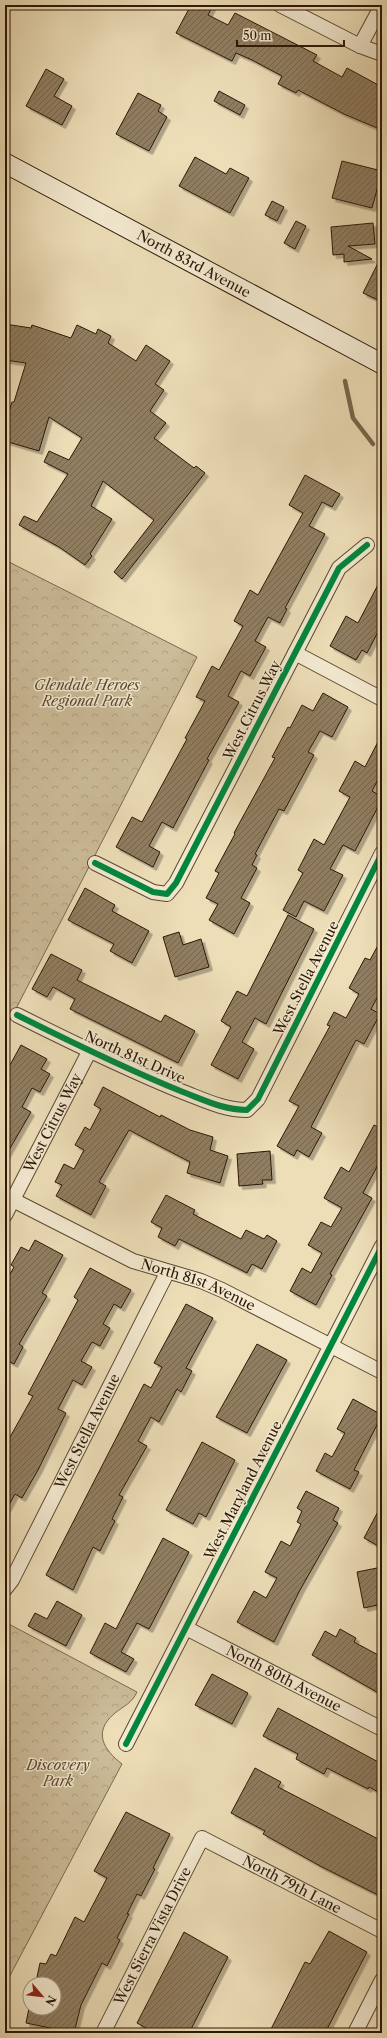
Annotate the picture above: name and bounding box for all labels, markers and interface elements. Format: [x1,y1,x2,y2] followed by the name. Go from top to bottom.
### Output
[237,22,344,48] scale bar
[243,28,272,43] text: 50 m
[134,226,254,301] street label: North 83rd Avenue
[219,657,285,764] street label: West Citrus Way
[34,676,141,710] park label: Glendale Heroes Regional Park
[269,918,343,1039] street label: West Stella Avenue
[82,1027,188,1087] street label: North 81st Drive
[19,1070,86,1176] street label: West Citrus Way
[139,1255,259,1315] street label: North 81st Avenue
[50,1371,124,1493] street label: West Stella Avenue
[200,1417,286,1563] street label: West Maryland Avenue
[223,1641,345,1716] street label: North 80th Avenue
[25,1756,90,1790] park label: Discovery Park
[239,1852,345,1918] street label: North 79th Lane
[109,1864,195,2009] street label: West Sierra Vista Drive
[22,1976,62,2016] north arrow
[42,1993,59,2009] text: N

